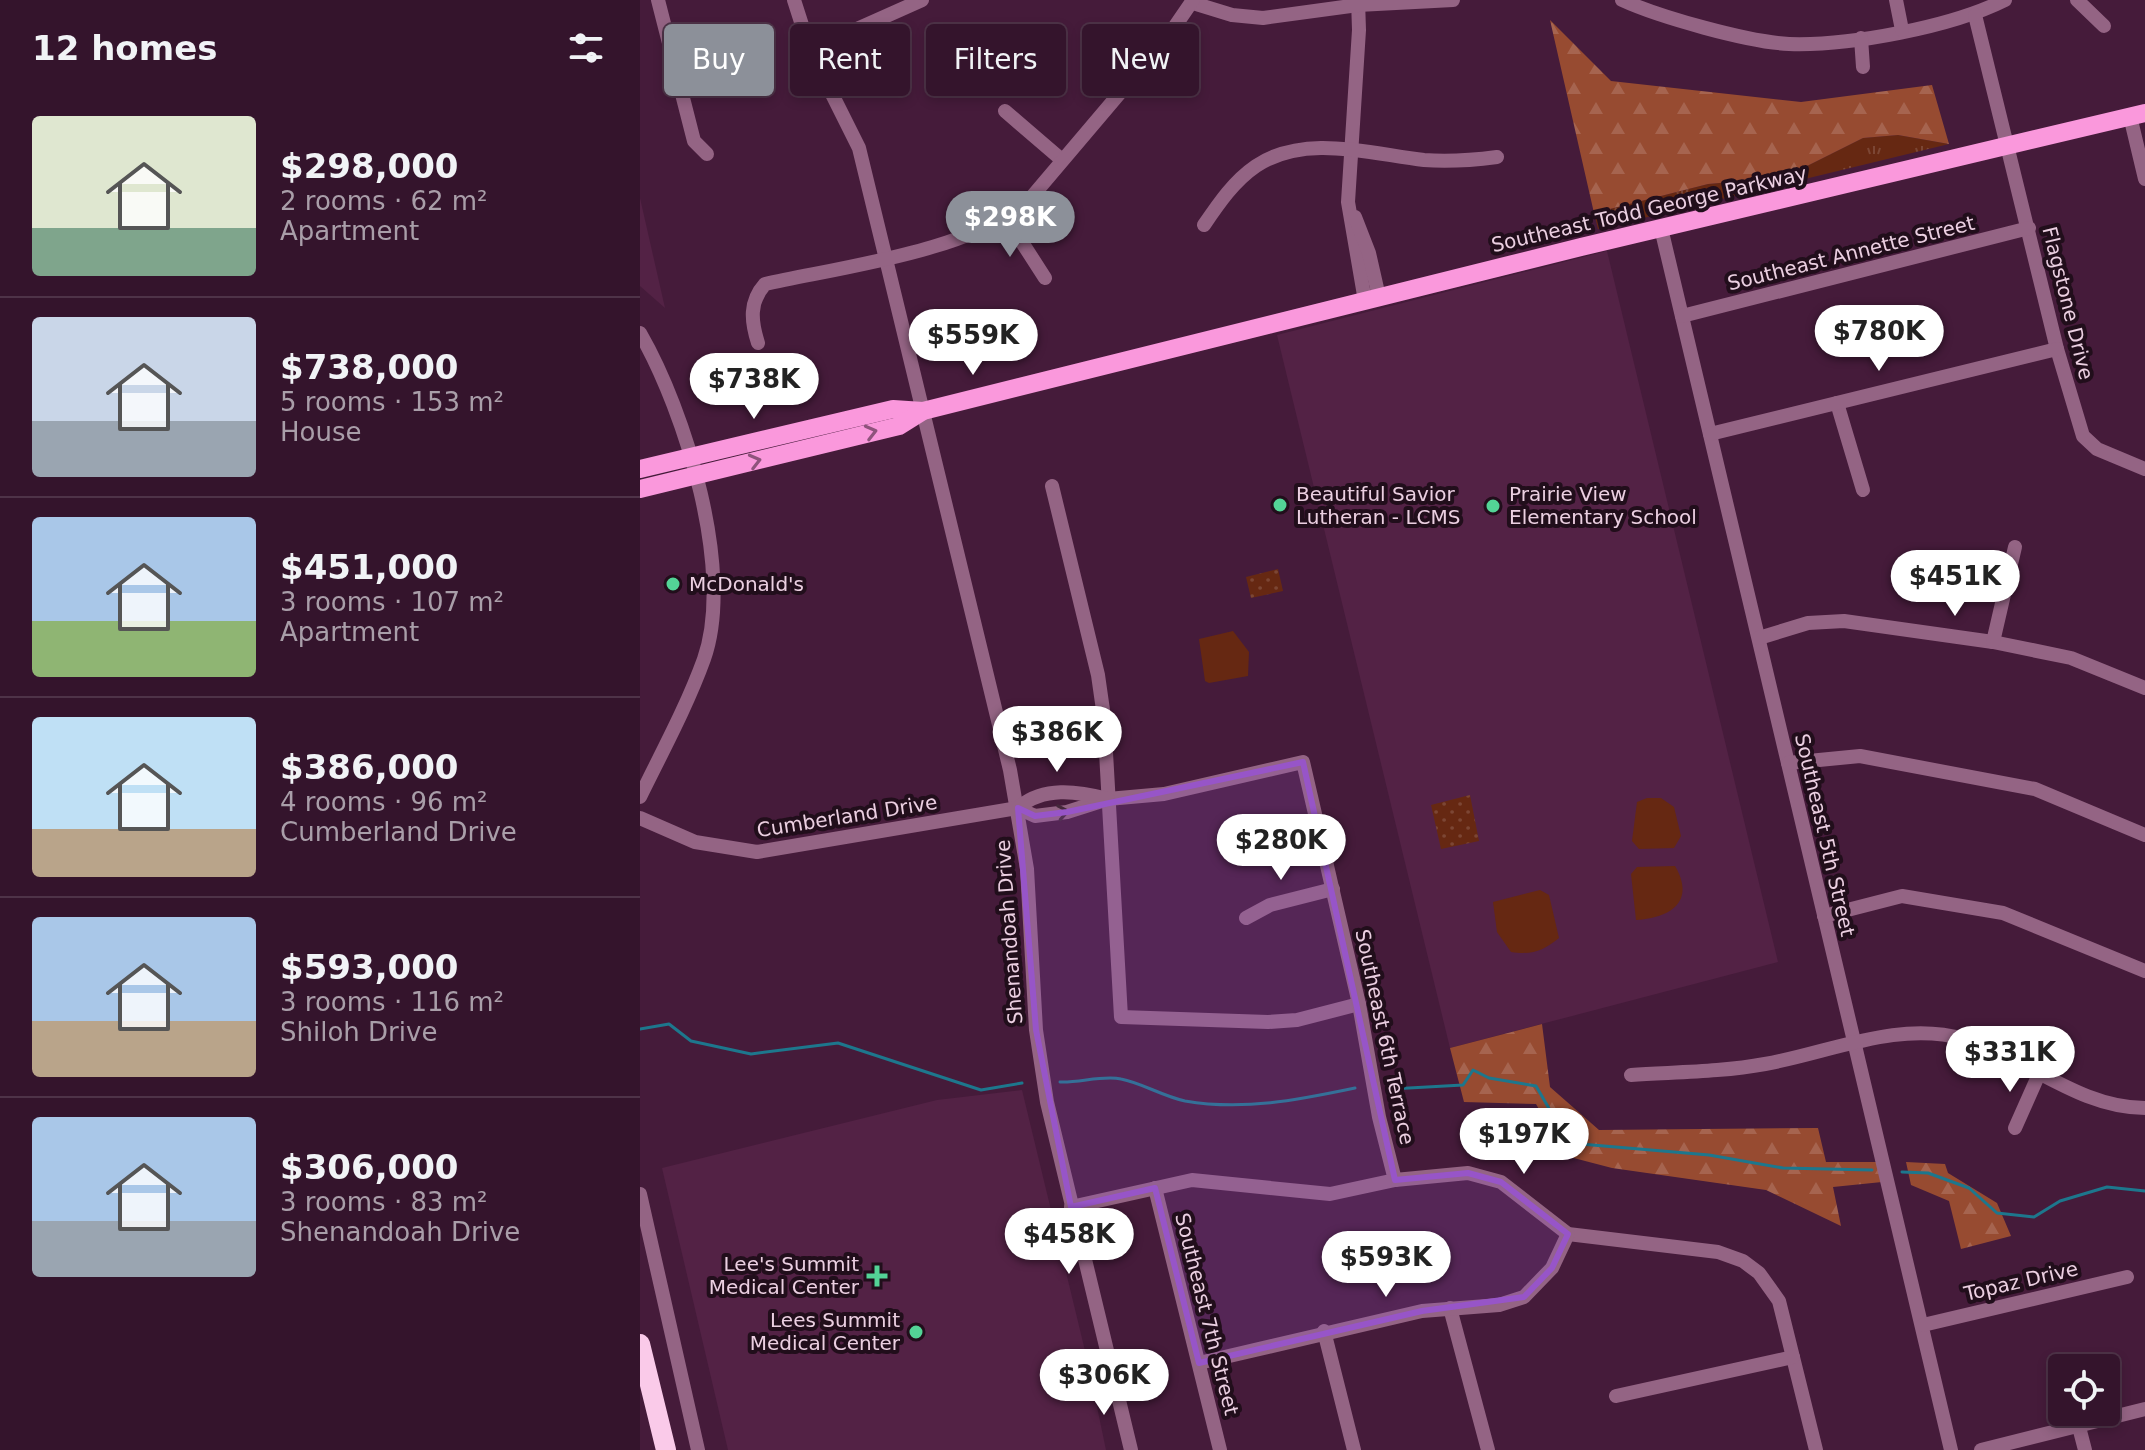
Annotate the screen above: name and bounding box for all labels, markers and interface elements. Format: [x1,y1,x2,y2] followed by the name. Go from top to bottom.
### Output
[664,24,774,96] chip: Buy
[790,24,910,96] chip: Rent
[926,24,1066,96] chip: Filters
[1082,24,1199,96] chip: New
[564,26,608,70] icon: filters
[32,28,217,68] text: 12 homes
[280,146,459,186] text: $298,000
[96,148,192,244] icon: home
[1489,161,1809,257] street label: Southeast Todd George Parkway
[280,186,488,216] text: 2 rooms · 62 m²
[954,191,1066,259] pin: $298K
[964,202,1056,232] text: $298K
[1725,211,1977,295] street label: Southeast Annette Street
[280,216,419,246] text: Apartment
[2037,224,2099,382] street label: Flagstone Drive
[1823,305,1935,373] pin: $780K
[917,309,1029,377] pin: $559K
[1833,316,1925,346] text: $780K
[927,320,1019,350] text: $559K
[280,347,459,387] text: $738,000
[96,349,192,445] icon: home
[698,353,810,421] pin: $738K
[708,364,800,394] text: $738K
[280,387,504,417] text: 5 rooms · 153 m²
[280,417,361,447] text: House
[864,425,878,442] one-way arrow
[748,454,762,471] one-way arrow
[1296,482,1460,529] place label: Beautiful Savior Lutheran - LCMS
[1509,482,1697,529] place label: Prairie View Elementary School
[1271,496,1289,514] marker: Beautiful Savior Lutheran - LCMS
[1484,497,1502,515] marker: Prairie View Elementary School
[280,547,459,587] text: $451,000
[96,549,192,645] icon: home
[1899,550,2011,618] pin: $451K
[1909,561,2001,591] text: $451K
[689,572,804,596] place label: McDonald's
[664,575,682,593] marker: McDonald's
[280,587,504,617] text: 3 rooms · 107 m²
[280,617,419,647] text: Apartment
[1001,706,1113,774] pin: $386K
[1011,717,1103,747] text: $386K
[1790,731,1860,939] street label: Southeast 5th Street
[280,747,459,787] text: $386,000
[96,749,192,845] icon: home
[280,787,488,817] text: 4 rooms · 96 m²
[755,790,939,842] street label: Cumberland Drive
[1056,804,1070,821] one-way arrow
[1225,814,1337,882] pin: $280K
[280,817,517,847] text: Cumberland Drive
[1235,825,1327,855] text: $280K
[991,839,1027,1025] street label: Shenandoah Drive
[1350,927,1420,1147] street label: Southeast 6th Terrace
[280,947,459,987] text: $593,000
[96,949,192,1045] icon: home
[280,987,504,1017] text: 3 rooms · 116 m²
[280,1017,437,1047] text: Shiloh Drive
[1954,1026,2066,1094] pin: $331K
[1964,1037,2056,1067] text: $331K
[1468,1108,1580,1176] pin: $197K
[1478,1119,1570,1149] text: $197K
[280,1147,459,1187] text: $306,000
[96,1149,192,1245] icon: home
[280,1187,488,1217] text: 3 rooms · 83 m²
[1013,1208,1125,1276] pin: $458K
[1170,1210,1244,1418] street label: Southeast 7th Street
[280,1217,520,1247] text: Shenandoah Drive
[1023,1219,1115,1249] text: $458K
[1330,1231,1442,1299] pin: $593K
[1340,1242,1432,1272] text: $593K
[709,1252,860,1299] place label: Lee's Summit Medical Center
[1961,1256,2080,1306] street label: Topaz Drive
[866,1265,888,1287] marker: Lee's Summit Medical Center
[750,1308,901,1355] place label: Lees Summit Medical Center
[907,1323,925,1341] marker: Lees Summit Medical Center
[1048,1349,1160,1417] pin: $306K
[2048,1354,2120,1426] map controls
[2048,1354,2120,1426] button: locate
[1058,1360,1150,1390] text: $306K

